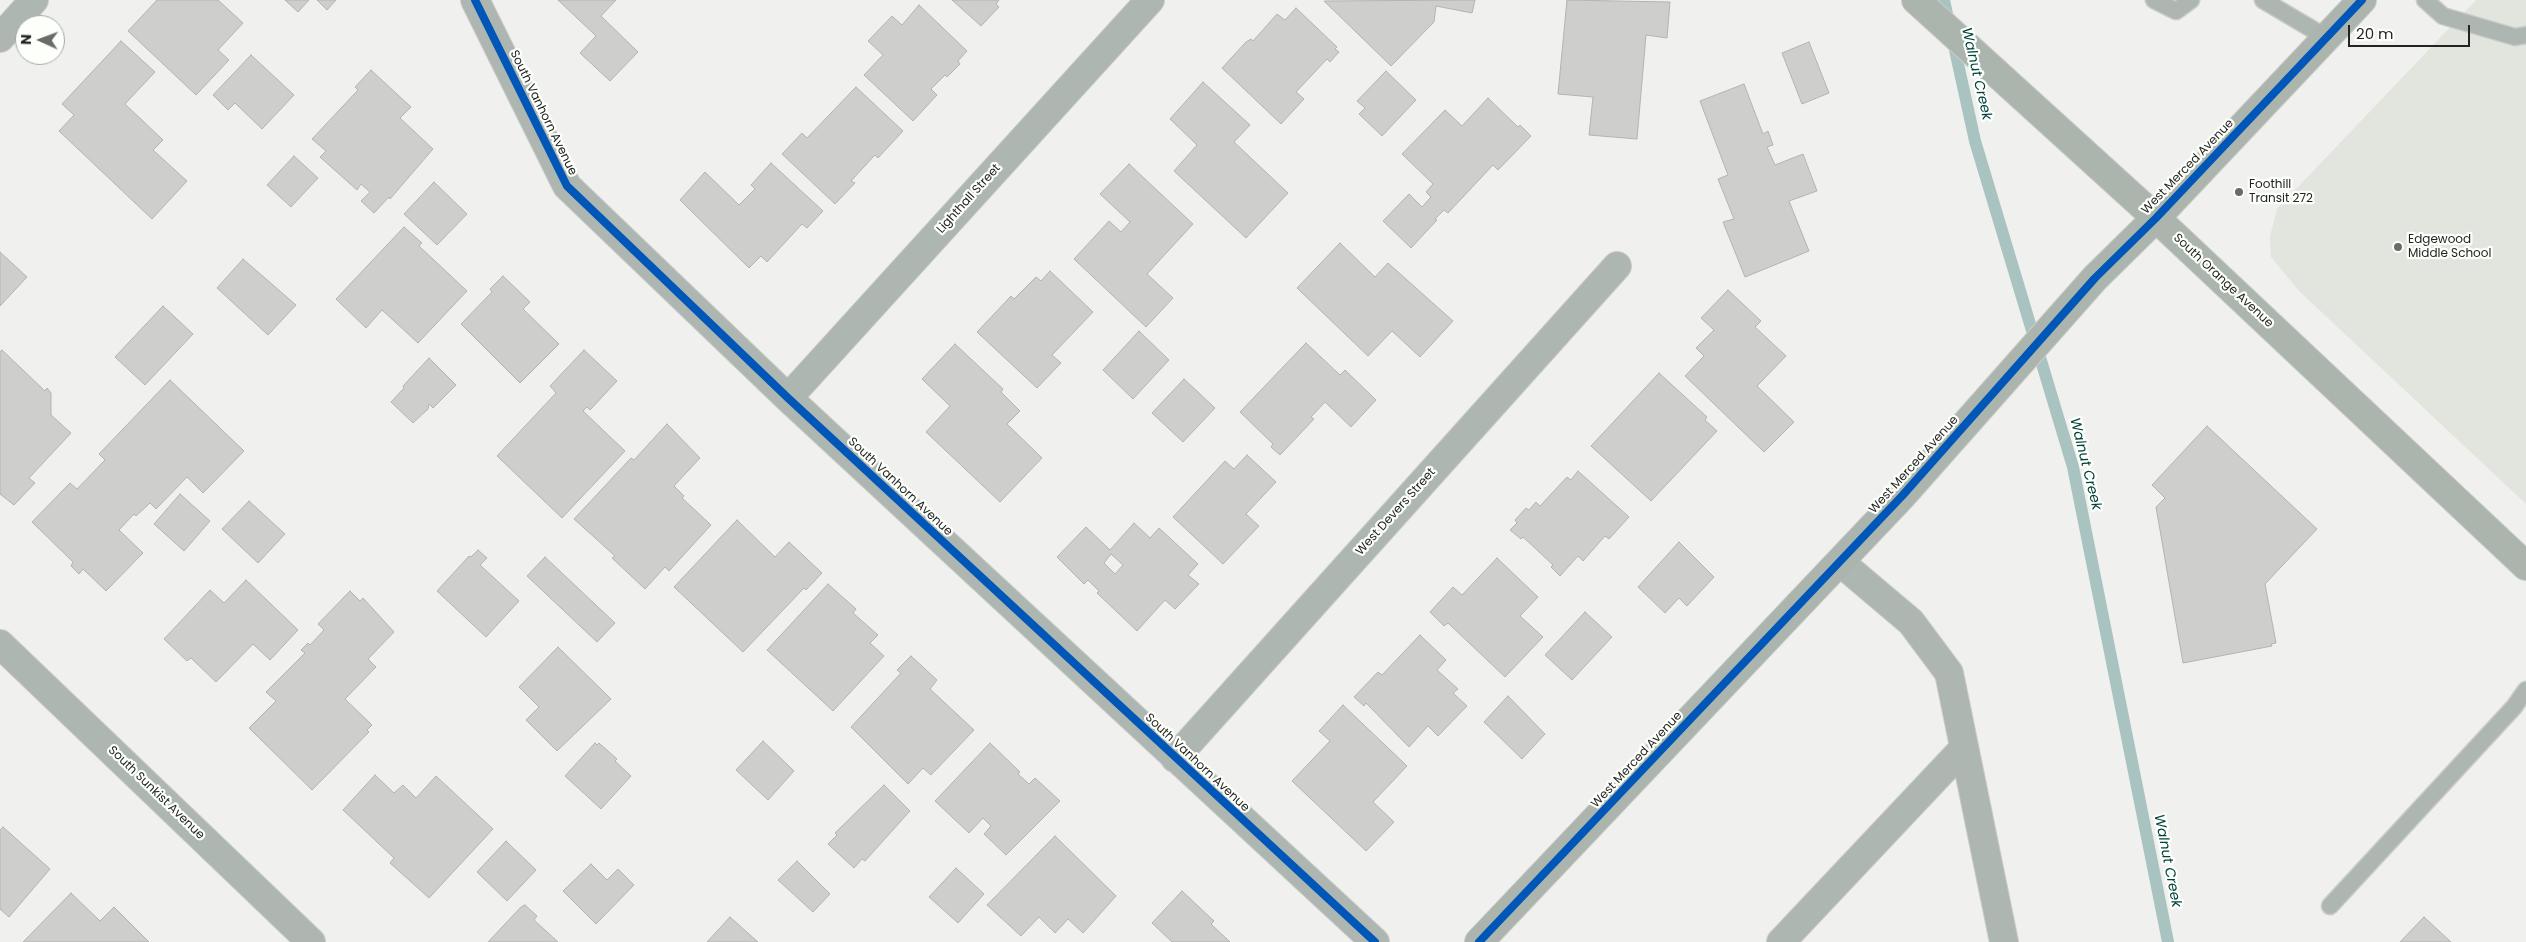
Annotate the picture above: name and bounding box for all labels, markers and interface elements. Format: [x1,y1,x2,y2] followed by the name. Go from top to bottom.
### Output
[15,15,65,65] north arrow
[2351,15,2474,47] scale bar
[2356,23,2394,44] text: 20 m
[1957,26,1995,122] water label: Walnut Creek
[16,34,36,45] text: N
[506,48,580,178] street label: South Vanhorn Avenue
[2139,117,2237,217] street label: West Merced Avenue
[934,161,1004,237] street label: Lighthall Street
[2249,178,2313,206] place label: Foothill Transit 272
[2233,186,2245,198] marker: Foothill Transit 272
[2170,231,2276,331] street label: South Orange Avenue
[2408,233,2491,261] place label: Edgewood Middle School
[2392,241,2404,253] marker: Edgewood Middle School
[1866,413,1962,517] street label: West Merced Avenue
[2065,416,2105,512] water label: Walnut Creek
[845,435,955,539] street label: South Vanhorn Avenue
[1353,466,1439,558] street label: West Devers Street
[1589,709,1685,811] street label: West Merced Avenue
[1142,711,1252,815] street label: South Vanhorn Avenue
[105,743,207,843] street label: South Sunkist Avenue
[2150,813,2184,909] water label: Walnut Creek

